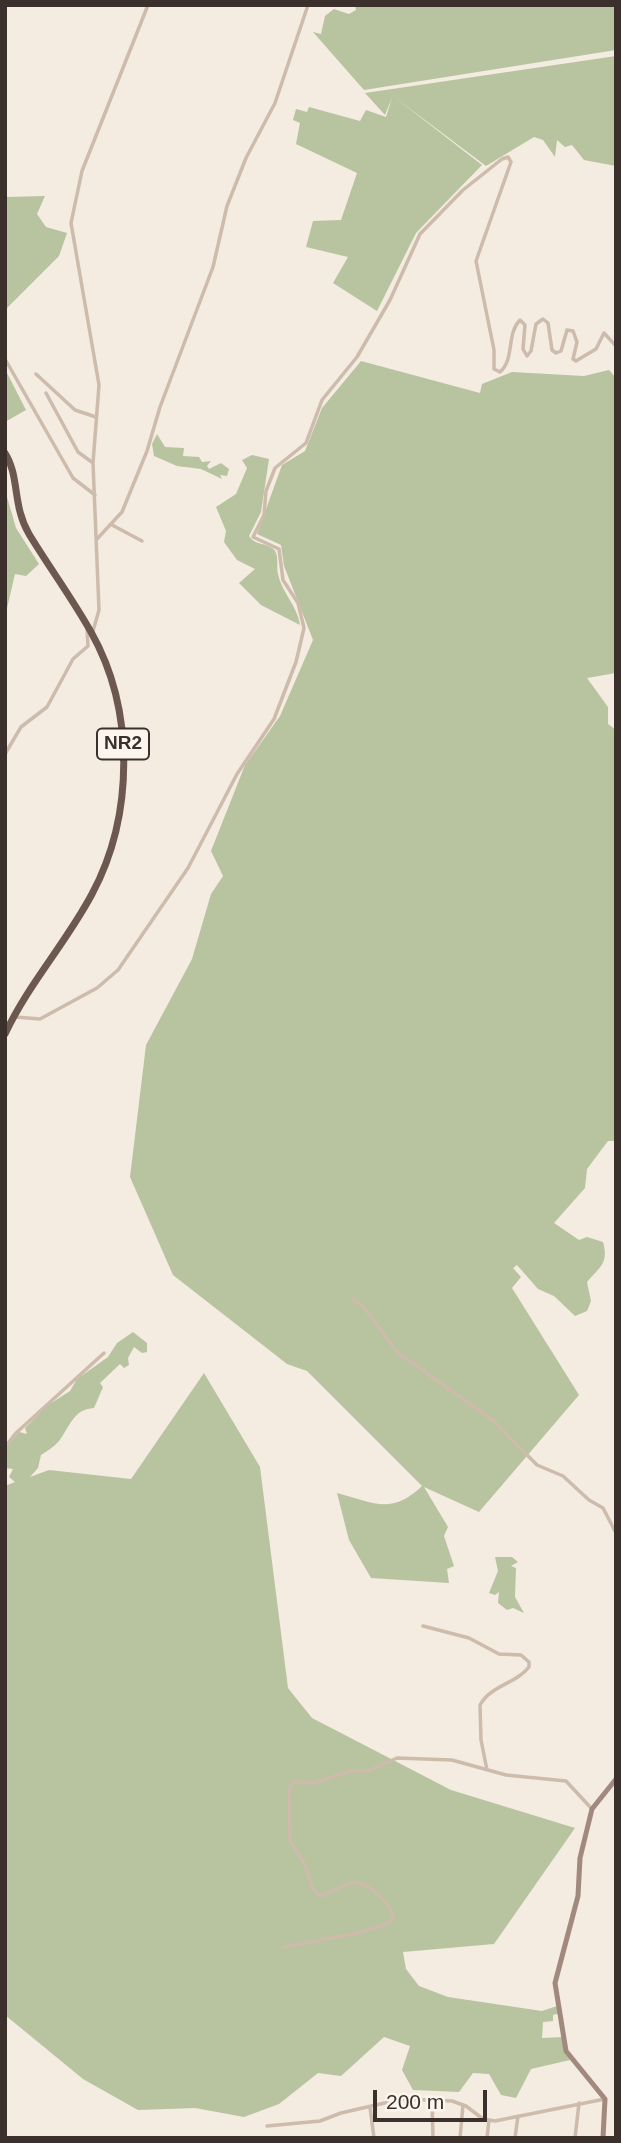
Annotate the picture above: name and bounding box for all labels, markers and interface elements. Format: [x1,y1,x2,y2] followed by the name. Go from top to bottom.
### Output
[97,729,149,760] road number: NR2
[376,2076,490,2120] scale bar
[386,2090,444,2113] text: 200 m

